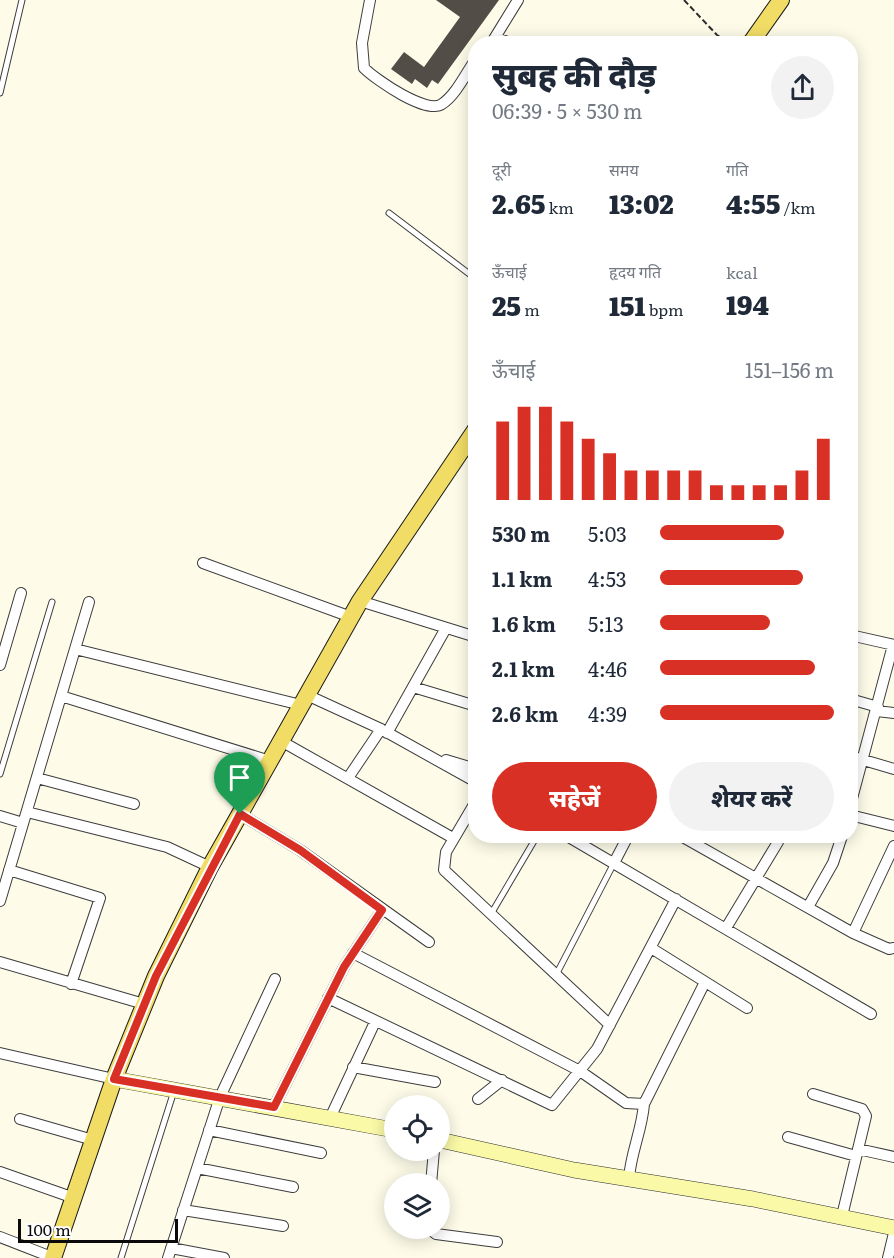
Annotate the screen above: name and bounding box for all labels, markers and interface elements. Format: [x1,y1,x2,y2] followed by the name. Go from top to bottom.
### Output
[492,48,656,97] text: सुबह की दौड़
[771,56,834,119] button: share
[492,95,642,125] text: 06:39 · 5 × 530 m
[492,157,511,181] text: दूरी
[609,157,639,181] text: समय
[726,157,748,181] text: गति
[492,183,545,222] text: 2.65
[609,183,674,222] text: 13:02
[726,183,780,222] text: 4:55
[545,195,574,219] text: km
[780,195,816,219] text: /km
[492,259,527,283] text: ऊँचाई
[609,259,661,283] text: हृदय गति
[726,260,758,284] text: kcal
[726,284,769,323] text: 194
[492,285,521,324] text: 25
[609,285,645,324] text: 151
[521,297,540,321] text: m
[645,297,683,321] text: bpm
[492,354,535,384] text: ऊँचाई
[745,354,834,384] text: 151–156 m
[492,518,550,548] text: 530 m
[588,518,627,548] text: 5:03
[492,563,552,593] text: 1.1 km
[588,563,627,593] text: 4:53
[492,608,556,638] text: 1.6 km
[588,608,624,638] text: 5:13
[492,653,555,683] text: 2.1 km
[588,653,627,683] text: 4:46
[492,698,558,728] text: 2.6 km
[588,698,627,728] text: 4:39
[214,752,265,814] pin
[223,761,256,794] icon: arrive
[492,762,657,831] button: सहेजें
[669,762,834,831] button: शेयर करें
[384,1095,450,1239] map controls
[384,1095,450,1161] button: locate
[384,1173,450,1239] button: layers
[18,1216,178,1244] scale bar
[27,1217,71,1241] text: 100 m

